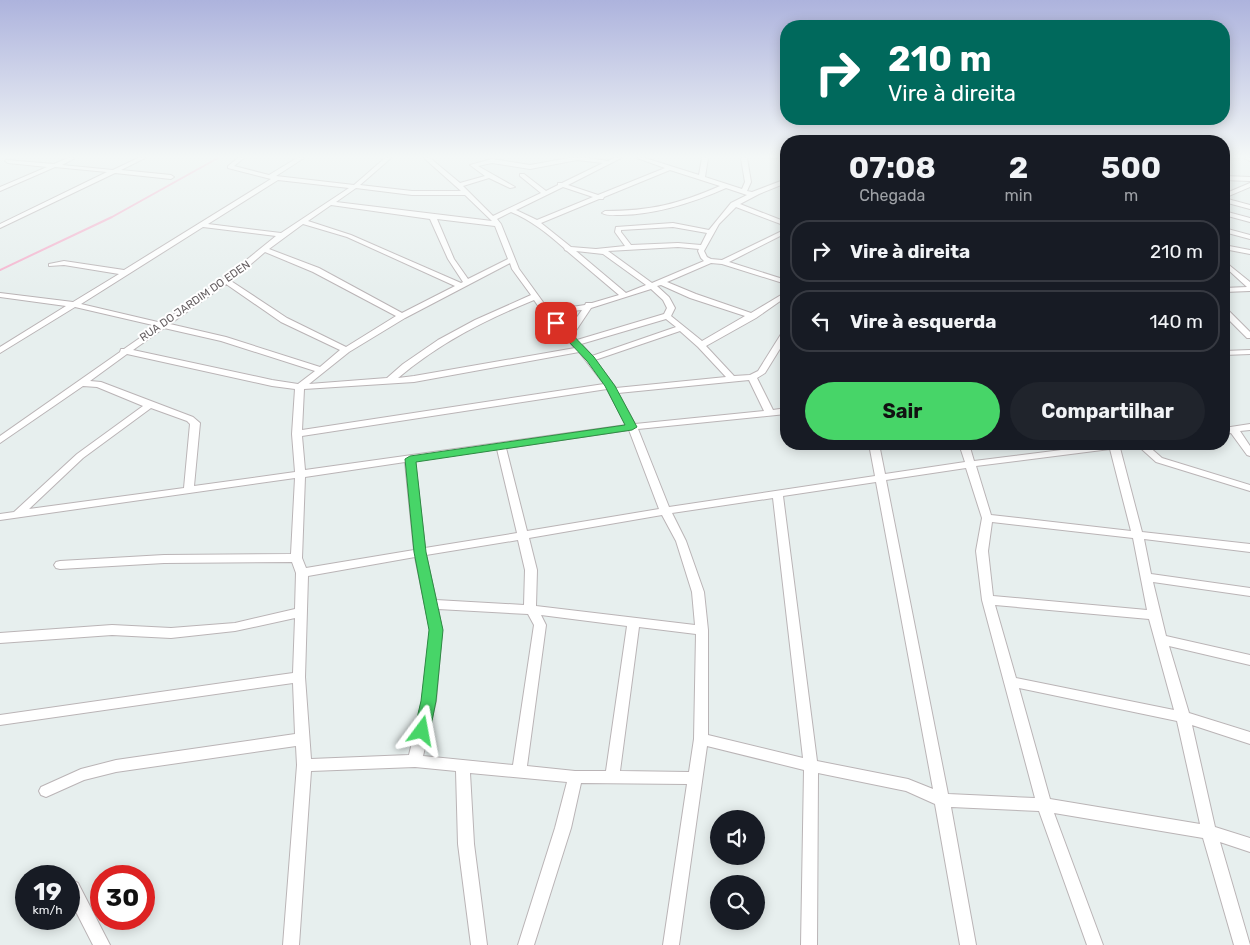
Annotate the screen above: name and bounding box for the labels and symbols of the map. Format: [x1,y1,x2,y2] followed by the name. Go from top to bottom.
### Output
[137,258,253,344] street label: RUA DO JARDIM DO EDEN
[535,302,577,344] pin
[395,704,447,756] position arrow
[90,865,155,930] speed limit sign: 30

